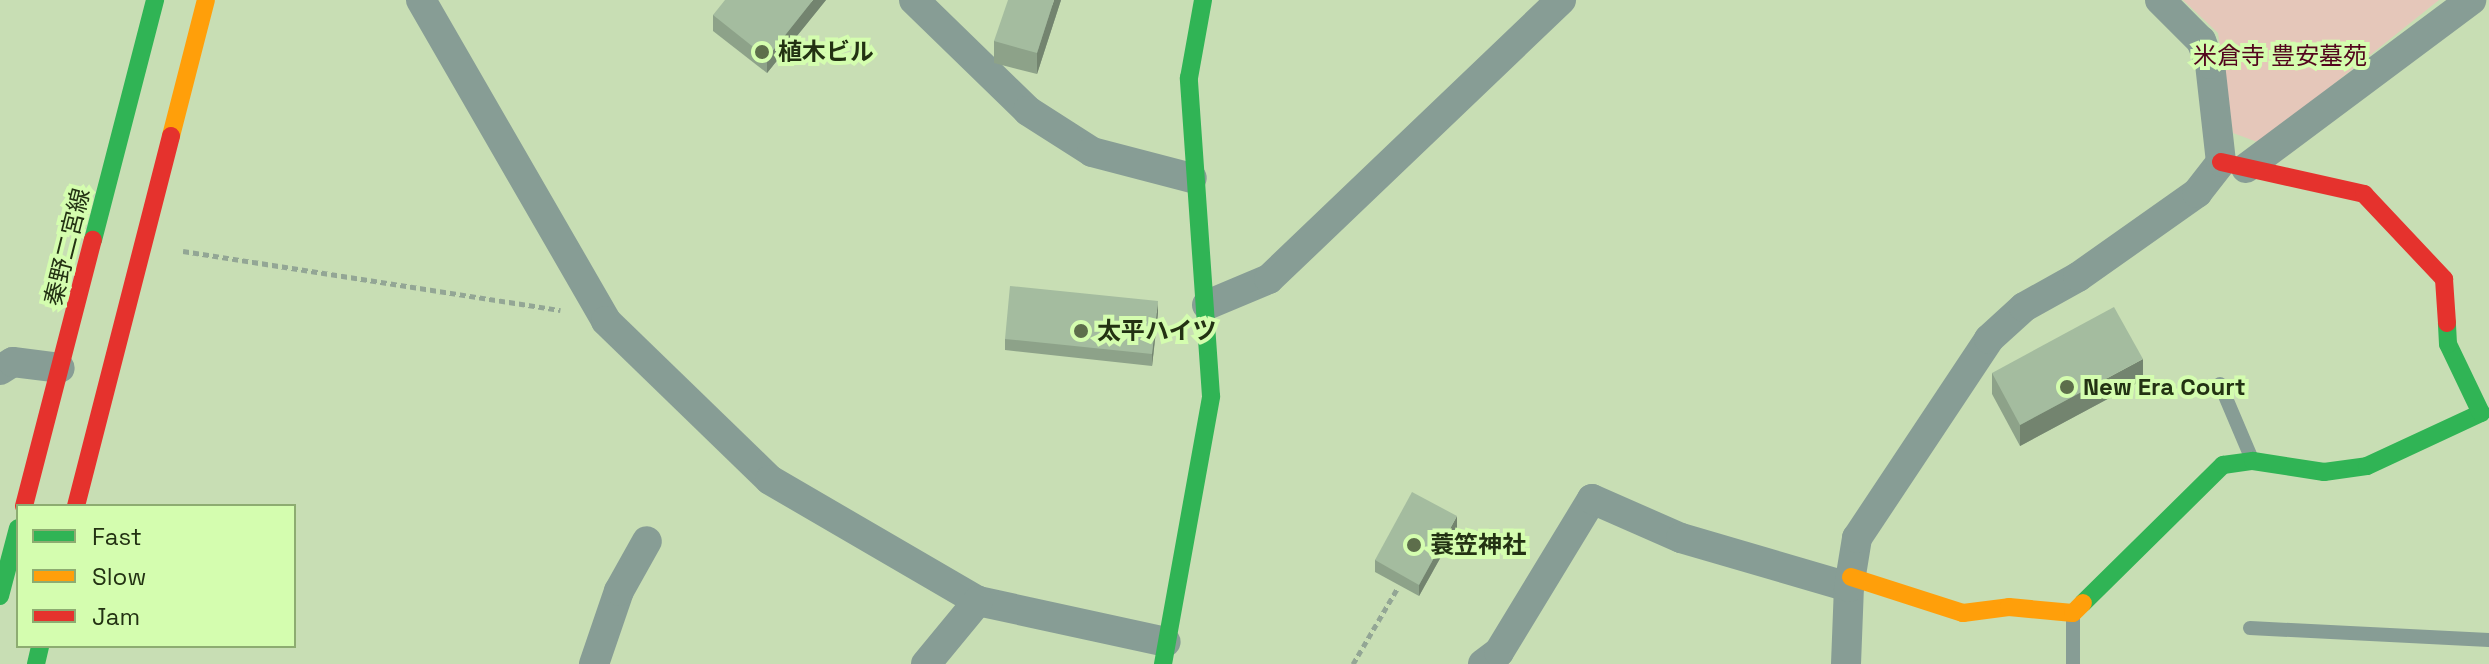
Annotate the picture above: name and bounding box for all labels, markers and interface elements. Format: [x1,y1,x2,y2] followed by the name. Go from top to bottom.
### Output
[778,38,874,66] place label: 植木ビル
[2193,42,2367,70] park label: 米倉寺 豊安墓苑
[753,43,771,61] marker: 植木ビル
[39,185,95,309] street label: 秦野二宮線
[1097,317,1217,345] place label: 太平ハイツ
[1072,322,1090,340] marker: 太平ハイツ
[2083,373,2246,401] place label: New Era Court
[2058,378,2076,396] marker: New Era Court
[16,504,296,648] legend
[92,521,142,552] text: Fast
[1430,531,1526,559] place label: 蓑笠神社
[1405,536,1423,554] marker: 蓑笠神社
[92,561,146,592] text: Slow
[92,601,140,632] text: Jam

